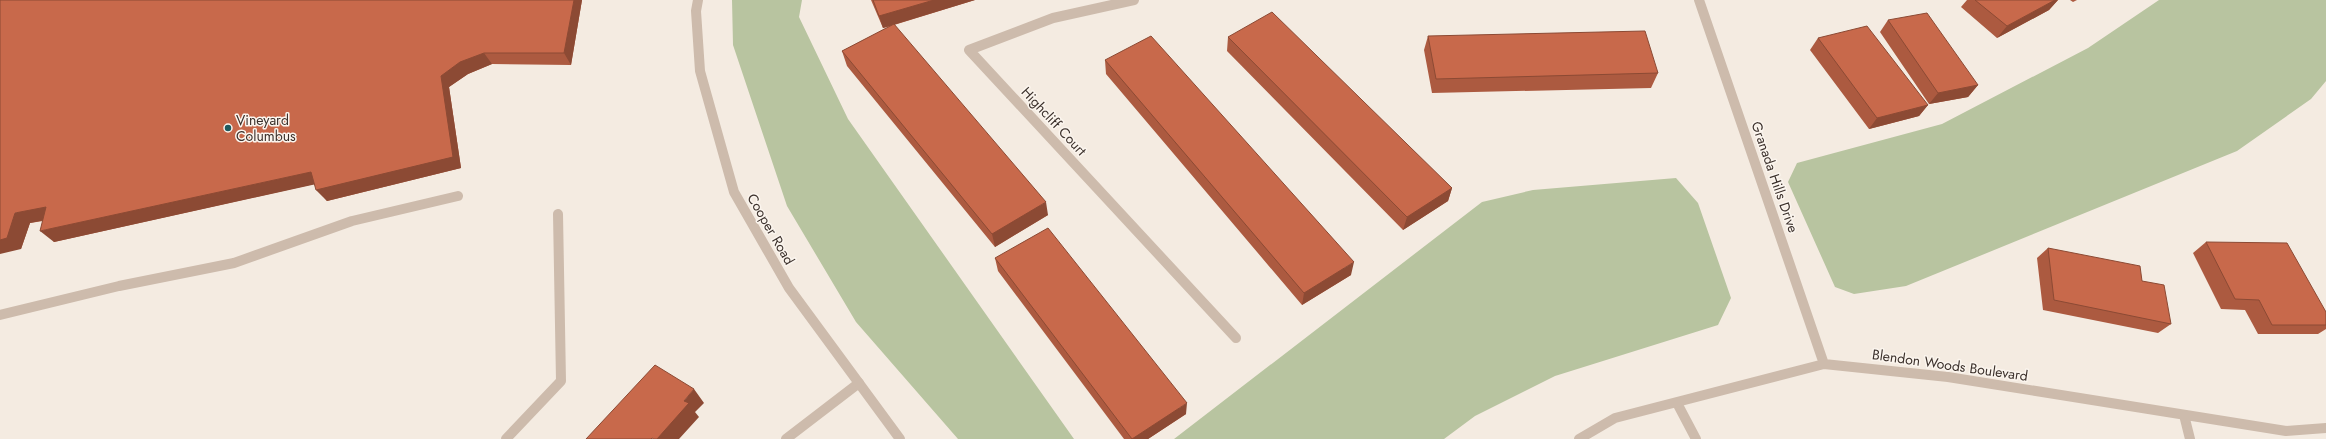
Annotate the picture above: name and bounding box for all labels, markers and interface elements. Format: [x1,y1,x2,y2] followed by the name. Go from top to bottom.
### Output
[1017,82,1092,160] street label: Highcliff Court
[236,110,296,146] place label: Vineyard Columbus
[1747,119,1803,235] street label: Granada Hills Drive
[223,123,233,133] marker: Vineyard Columbus
[743,190,799,268] street label: Cooper Road
[1871,344,2029,386] street label: Blendon Woods Boulevard

